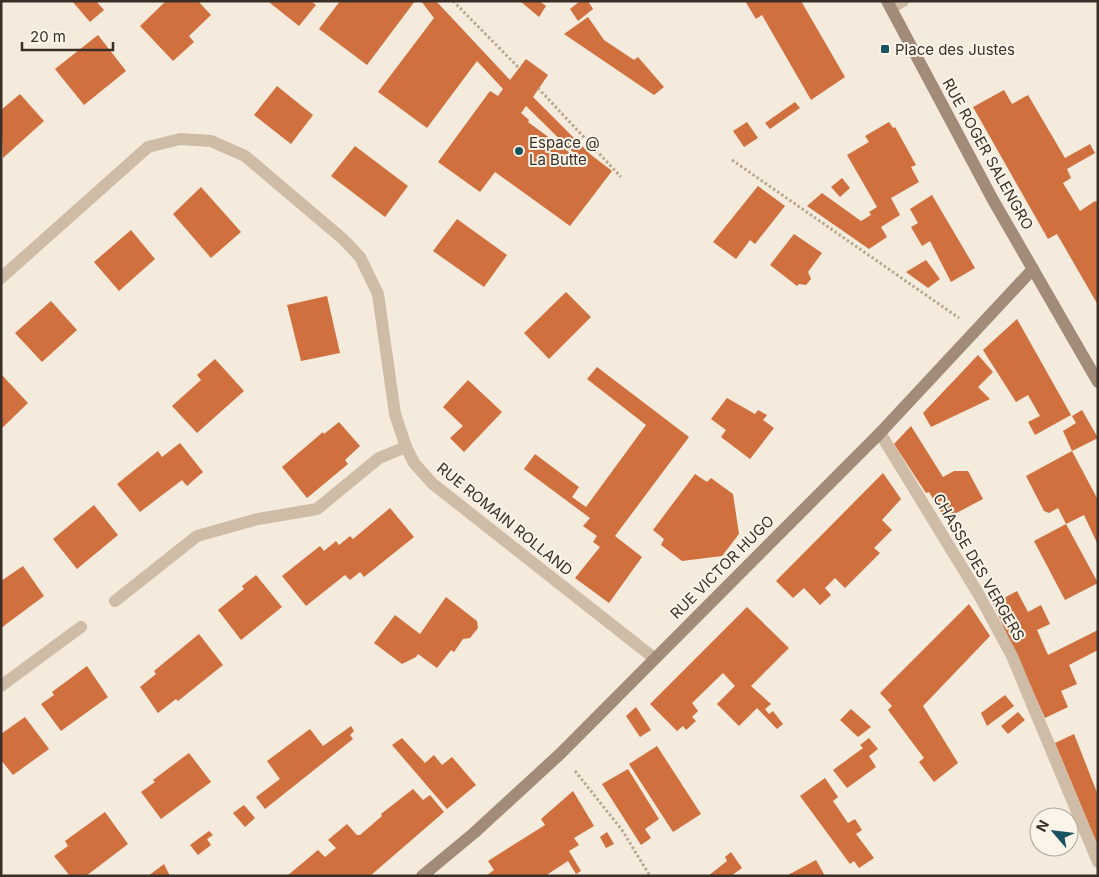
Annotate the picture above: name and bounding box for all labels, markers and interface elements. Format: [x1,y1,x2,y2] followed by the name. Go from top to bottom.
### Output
[22,20,114,52] scale bar
[30,27,66,46] text: 20 m
[895,40,1015,59] place label: Place des Justes
[879,43,891,55] marker: Place des Justes
[938,75,1038,233] street label: RUE ROGER SALENGRO
[529,133,600,169] place label: Espace @ La Butte
[513,145,525,157] marker: Espace @ La Butte
[433,458,577,580] street label: RUE ROMAIN ROLLAND
[929,490,1029,644] street label: CHASSE DES VERGERS
[666,511,778,623] street label: RUE VICTOR HUGO
[1029,807,1079,857] north arrow
[1032,817,1052,834] text: N

